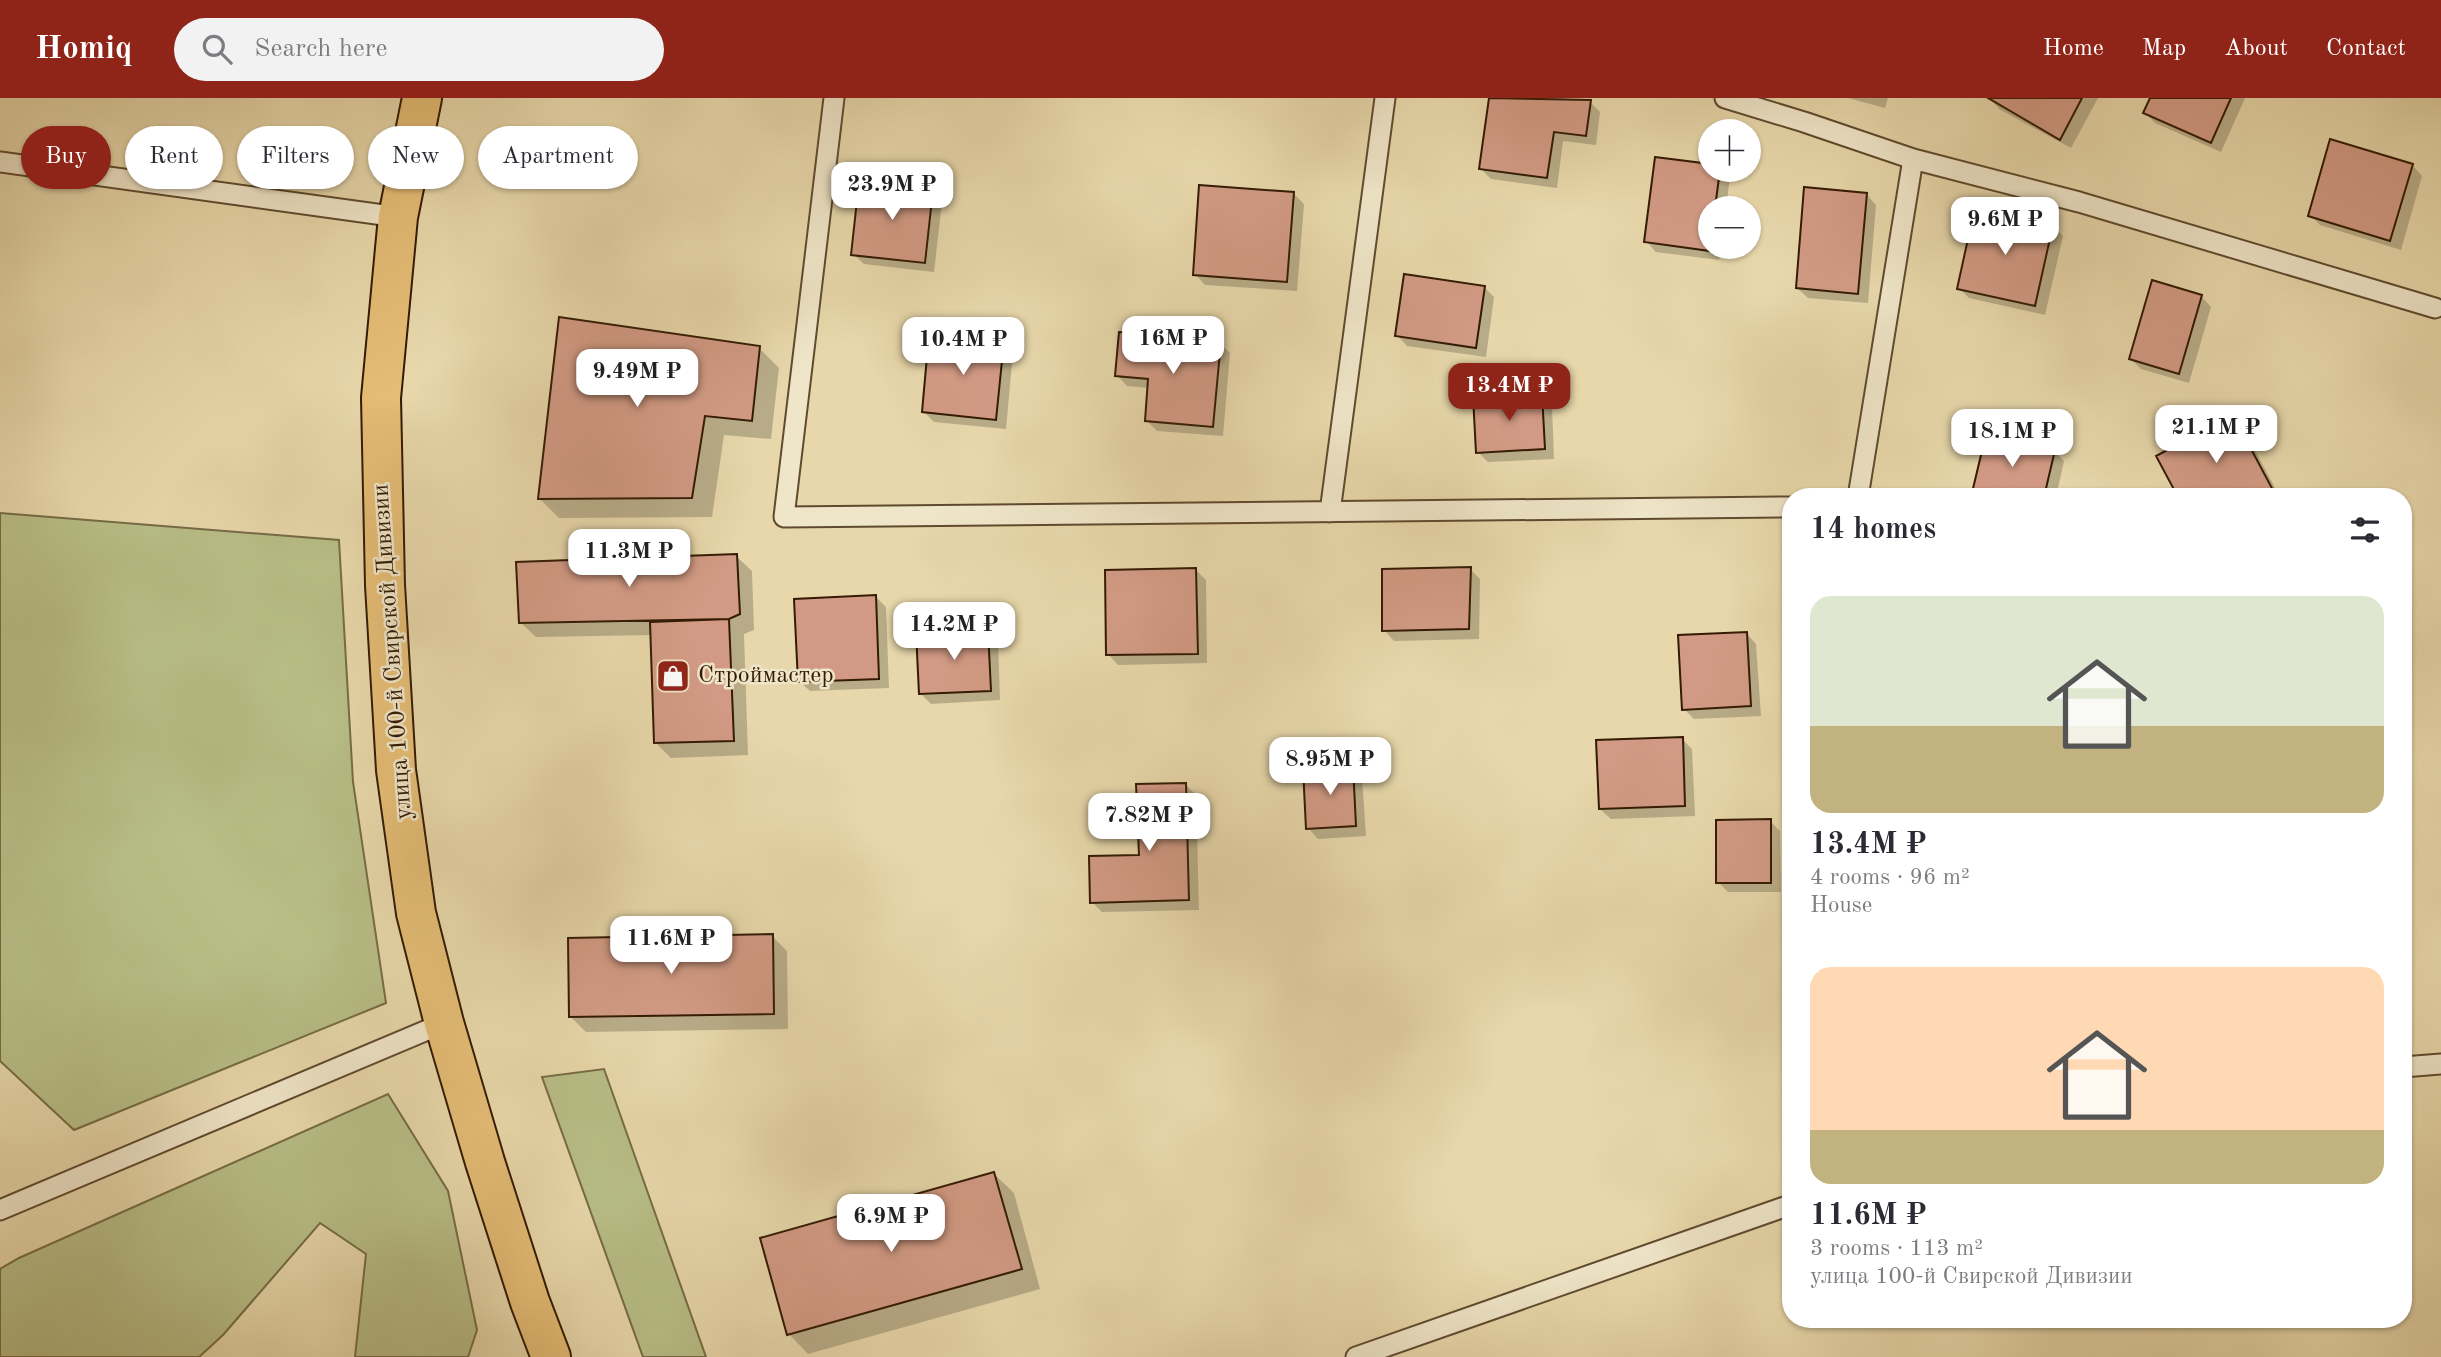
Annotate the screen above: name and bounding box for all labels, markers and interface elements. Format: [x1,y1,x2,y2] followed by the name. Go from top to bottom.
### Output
[174,18,664,81] search box
[198,30,236,68] icon: search
[35,33,132,66] text: Homiq
[254,36,387,62] text: Search here
[2043,37,2104,61] text: Home
[2142,37,2186,61] text: Map
[2224,37,2288,61] text: About
[2326,37,2406,61] text: Contact
[1698,119,1761,259] map controls
[1698,119,1761,182] button: +
[21,126,111,189] chip: Buy
[125,126,223,189] chip: Rent
[237,126,354,189] chip: Filters
[368,126,464,189] chip: New
[478,126,638,189] chip: Apartment
[827,162,957,222] pin: 23.9M ₽
[847,173,937,196] text: 23.9M ₽
[1698,196,1761,259] button: −
[1948,198,2062,257] pin: 9.6M ₽
[1967,208,2043,231] text: 9.6M ₽
[1124,316,1222,376] pin: 16M ₽
[898,317,1028,377] pin: 10.4M ₽
[1138,327,1208,350] text: 16M ₽
[918,328,1008,351] text: 10.4M ₽
[572,350,702,409] pin: 9.49M ₽
[592,360,682,383] text: 9.49M ₽
[1444,364,1574,423] pin: 13.4M ₽
[1464,374,1554,397] text: 13.4M ₽
[2151,406,2281,465] pin: 21.1M ₽
[1947,410,2077,469] pin: 18.1M ₽
[2171,416,2261,439] text: 21.1M ₽
[1967,420,2057,443] text: 18.1M ₽
[369,483,417,821] street label: улица 100-й Свирской Дивизии
[2346,511,2384,549] icon: filters
[1810,515,1936,545] text: 14 homes
[564,530,694,589] pin: 11.3M ₽
[584,540,674,563] text: 11.3M ₽
[889,602,1019,662] pin: 14.2M ₽
[909,613,999,636] text: 14.2M ₽
[2034,641,2160,767] icon: home
[654,657,692,695] shop icon: Строймастер
[698,664,834,688] place label: Строймастер
[1265,738,1395,797] pin: 8.95M ₽
[1285,748,1375,771] text: 8.95M ₽
[1084,794,1214,853] pin: 7.82M ₽
[1104,804,1194,827] text: 7.82M ₽
[1810,830,1927,860] text: 13.4M ₽
[1810,866,1970,889] text: 4 rooms · 96 m²
[1810,894,1872,917] text: House
[606,916,736,976] pin: 11.6M ₽
[626,927,716,950] text: 11.6M ₽
[2034,1012,2160,1138] icon: home
[834,1194,948,1254] pin: 6.9M ₽
[1810,1201,1927,1231] text: 11.6M ₽
[853,1205,929,1228] text: 6.9M ₽
[1810,1237,1983,1260] text: 3 rooms · 113 m²
[1810,1265,2133,1288] text: улица 100-й Свирской Дивизии

